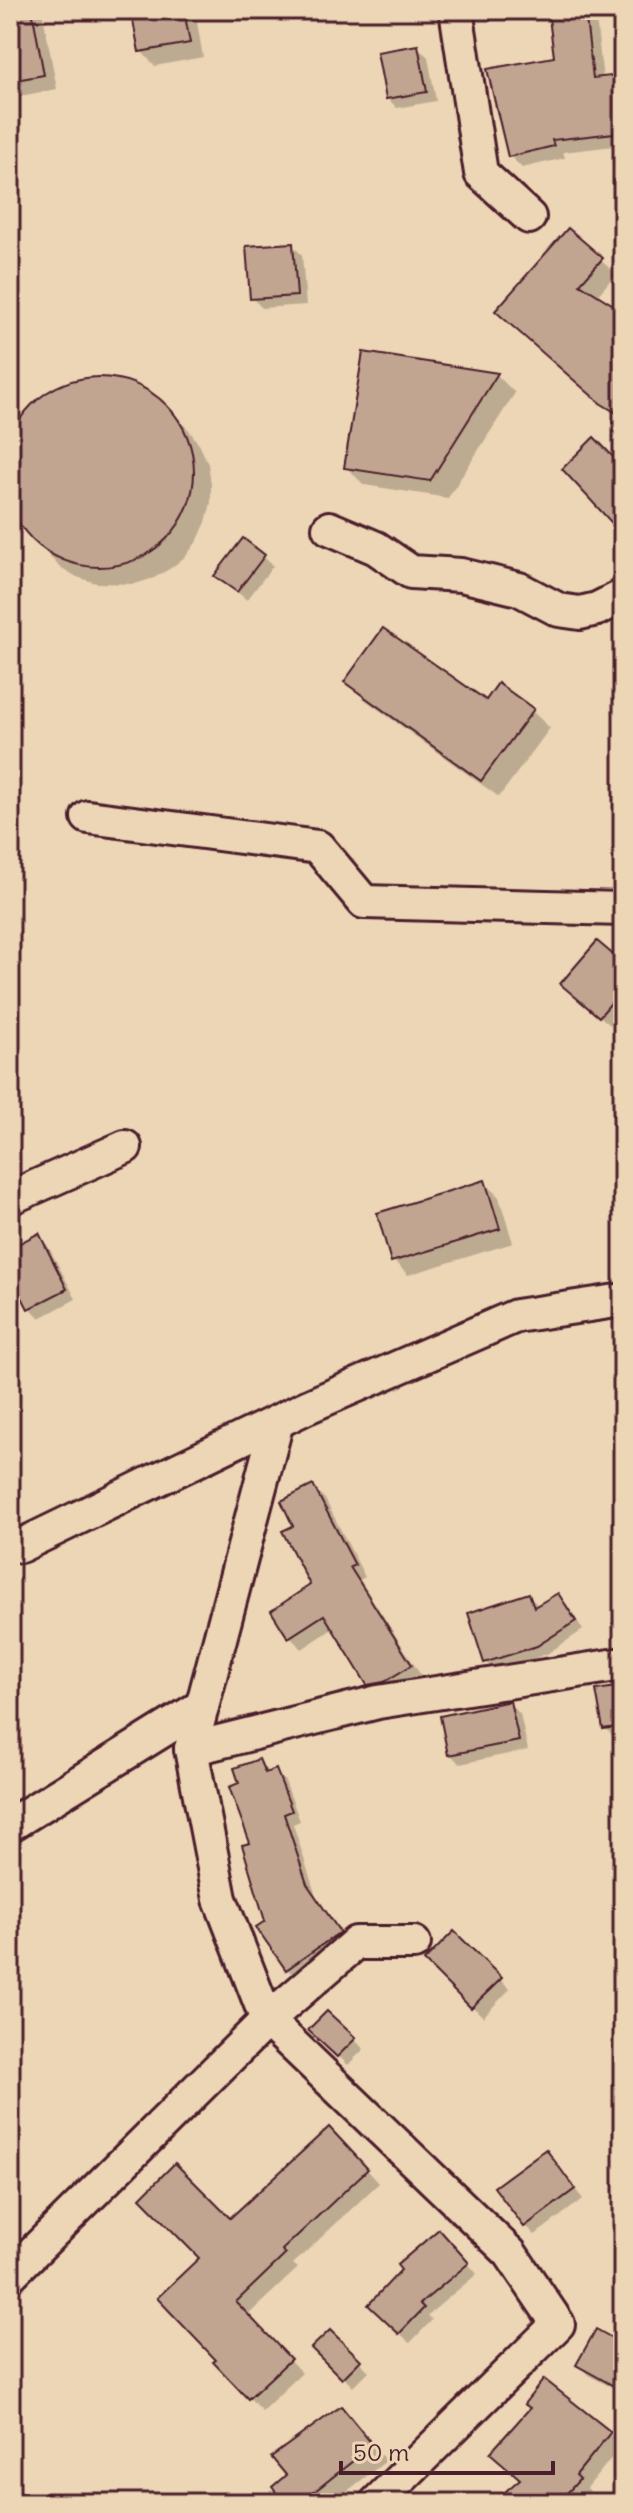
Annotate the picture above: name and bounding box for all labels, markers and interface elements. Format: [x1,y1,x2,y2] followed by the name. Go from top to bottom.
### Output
[341,2425,553,2475] scale bar
[353,2437,409,2467] text: 50 m

